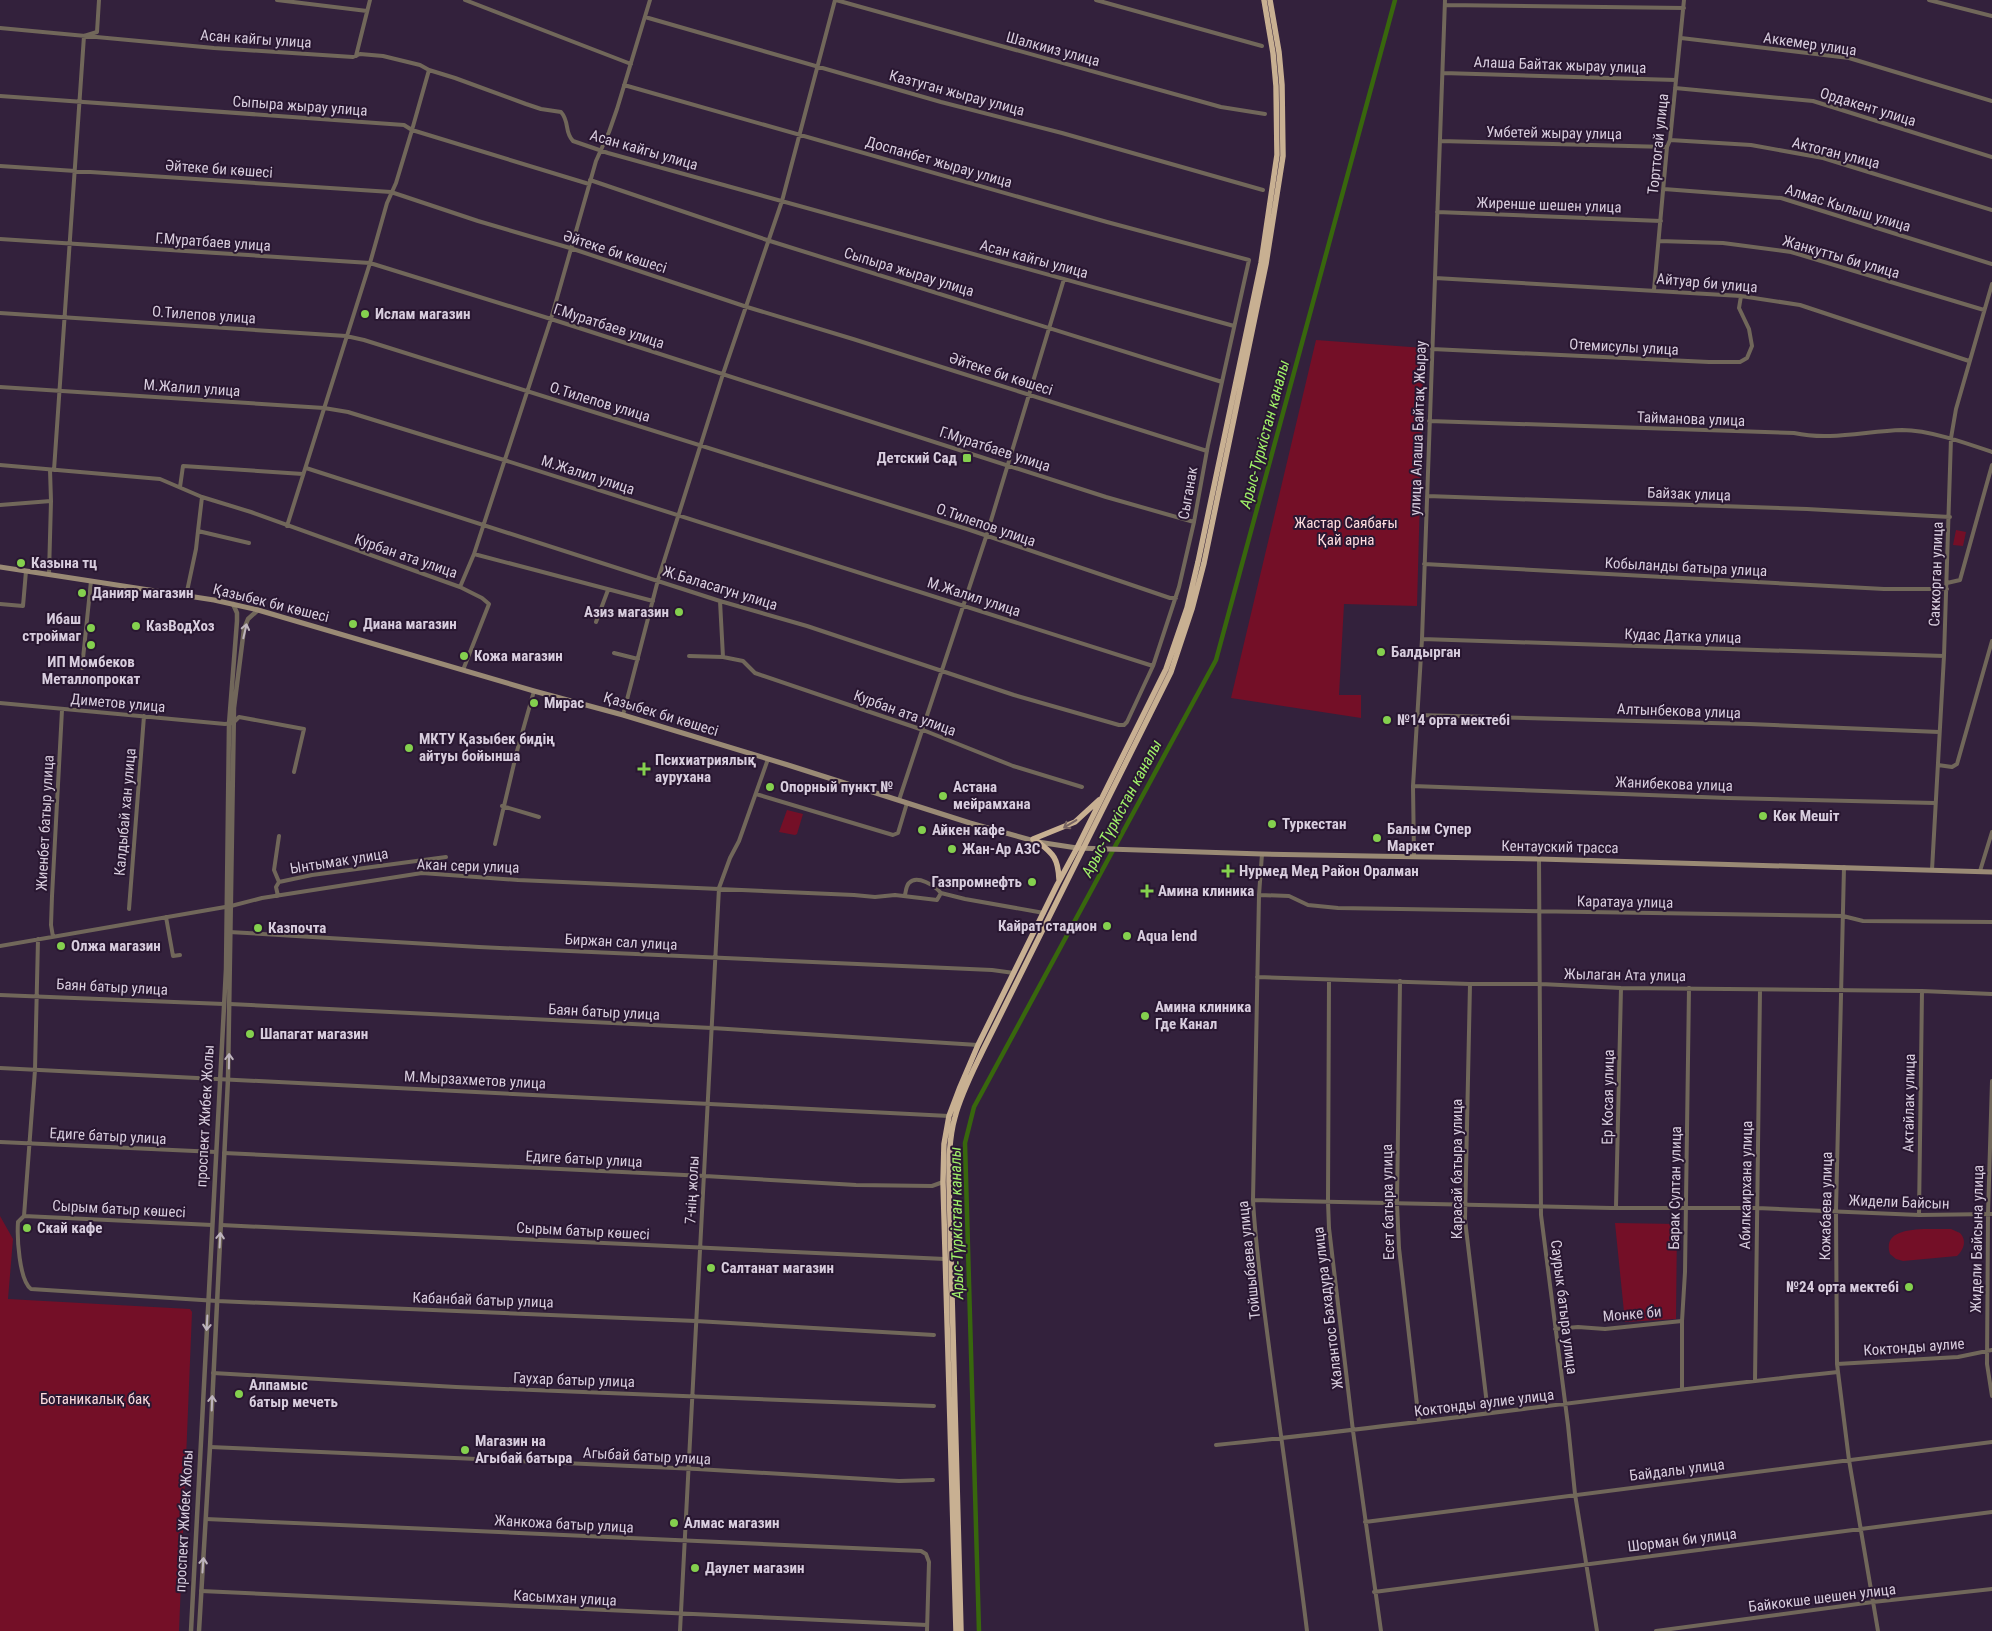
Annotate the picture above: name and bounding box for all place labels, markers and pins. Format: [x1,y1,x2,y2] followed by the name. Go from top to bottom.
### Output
[375,305,470,323] place label: Ислам магазин
[359,308,371,320] marker: Ислам магазин
[877,449,958,467] place label: Детский Сад
[961,452,973,464] marker: Детский Сад
[31,554,97,572] place label: Казына тц
[15,557,27,569] marker: Казына тц
[92,584,194,602] place label: Данияр магазин
[76,587,88,599] marker: Данияр магазин
[584,603,669,621] place label: Азиз магазин
[673,606,685,618] marker: Азиз магазин
[22,610,81,645] place label: Ибаш строймаг
[363,615,457,633] place label: Диана магазин
[146,617,215,635] place label: КазВодХоз
[347,618,359,630] marker: Диана магазин
[130,620,142,632] marker: КазВодХоз
[85,622,97,634] marker: Ибаш строймаг
[85,639,97,651] marker: ИП Момбеков Металлопрокат
[1391,643,1461,661] place label: Балдырган
[1375,646,1387,658] marker: Балдырган
[474,647,563,665] place label: Кожа магазин
[458,650,470,662] marker: Кожа магазин
[42,653,140,688] place label: ИП Момбеков Металлопрокат
[544,694,584,712] place label: Мирас
[528,697,540,709] marker: Мирас
[1397,711,1510,729] place label: №14 орта мектебі
[1381,714,1393,726] marker: №14 орта мектебі
[419,730,555,765] place label: МКТУ Қазыбек бидің айтуы бойынша
[403,742,415,754] marker: МКТУ Қазыбек бидің айтуы бойынша
[655,751,756,786] place label: Психиатриялық аурухана
[637,762,651,776] marker: Психиатриялық аурухана
[780,778,893,796] place label: Опорный пункт №
[953,778,1030,813] place label: Астана мейрамхана
[764,781,776,793] marker: Опорный пункт №
[937,790,949,802] marker: Астана мейрамхана
[1773,807,1840,825] place label: Көк Мешіт
[1757,810,1769,822] marker: Көк Мешіт
[1282,815,1346,833] place label: Туркестан
[1266,818,1278,830] marker: Туркестан
[1387,820,1471,855] place label: Балым Супер Маркет
[932,821,1005,839] place label: Айкен кафе
[916,824,928,836] marker: Айкен кафе
[1371,832,1383,844] marker: Балым Супер Маркет
[962,840,1041,858] place label: Жан-Ар АЗС
[946,843,958,855] marker: Жан-Ар АЗС
[1239,862,1419,880] place label: Нурмед Мед Район Оралман
[1221,864,1235,878] marker: Нурмед Мед Район Оралман
[932,873,1023,891] place label: Газпромнефть
[1026,876,1038,888] marker: Газпромнефть
[1158,882,1254,900] place label: Амина клиника
[1140,884,1154,898] marker: Амина клиника
[998,917,1097,935] place label: Кайрат стадион
[268,919,326,937] place label: Казпочта
[1101,920,1113,932] marker: Кайрат стадион
[252,922,264,934] marker: Казпочта
[1137,927,1197,945] place label: Aqua lend
[1121,930,1133,942] marker: Aqua lend
[71,937,161,955] place label: Олжа магазин
[55,940,67,952] marker: Олжа магазин
[1155,998,1251,1033] place label: Амина клиника Где Канал
[1139,1010,1151,1022] marker: Амина клиника Где Канал
[260,1025,368,1043] place label: Шапагат магазин
[244,1028,256,1040] marker: Шапагат магазин
[37,1219,102,1237] place label: Скай кафе
[21,1222,33,1234] marker: Скай кафе
[721,1259,834,1277] place label: Салтанат магазин
[705,1262,717,1274] marker: Салтанат магазин
[1786,1278,1899,1296] place label: №24 орта мектебі
[1903,1281,1915,1293] marker: №24 орта мектебі
[249,1376,339,1411] place label: Алпамыс батыр мечеть
[233,1388,245,1400] marker: Алпамыс батыр мечеть
[475,1432,572,1467] place label: Магазин на Агыбай батыра
[459,1444,471,1456] marker: Магазин на Агыбай батыра
[684,1514,779,1532] place label: Алмас магазин
[668,1517,680,1529] marker: Алмас магазин
[705,1559,804,1577] place label: Даулет магазин
[689,1562,701,1574] marker: Даулет магазин

